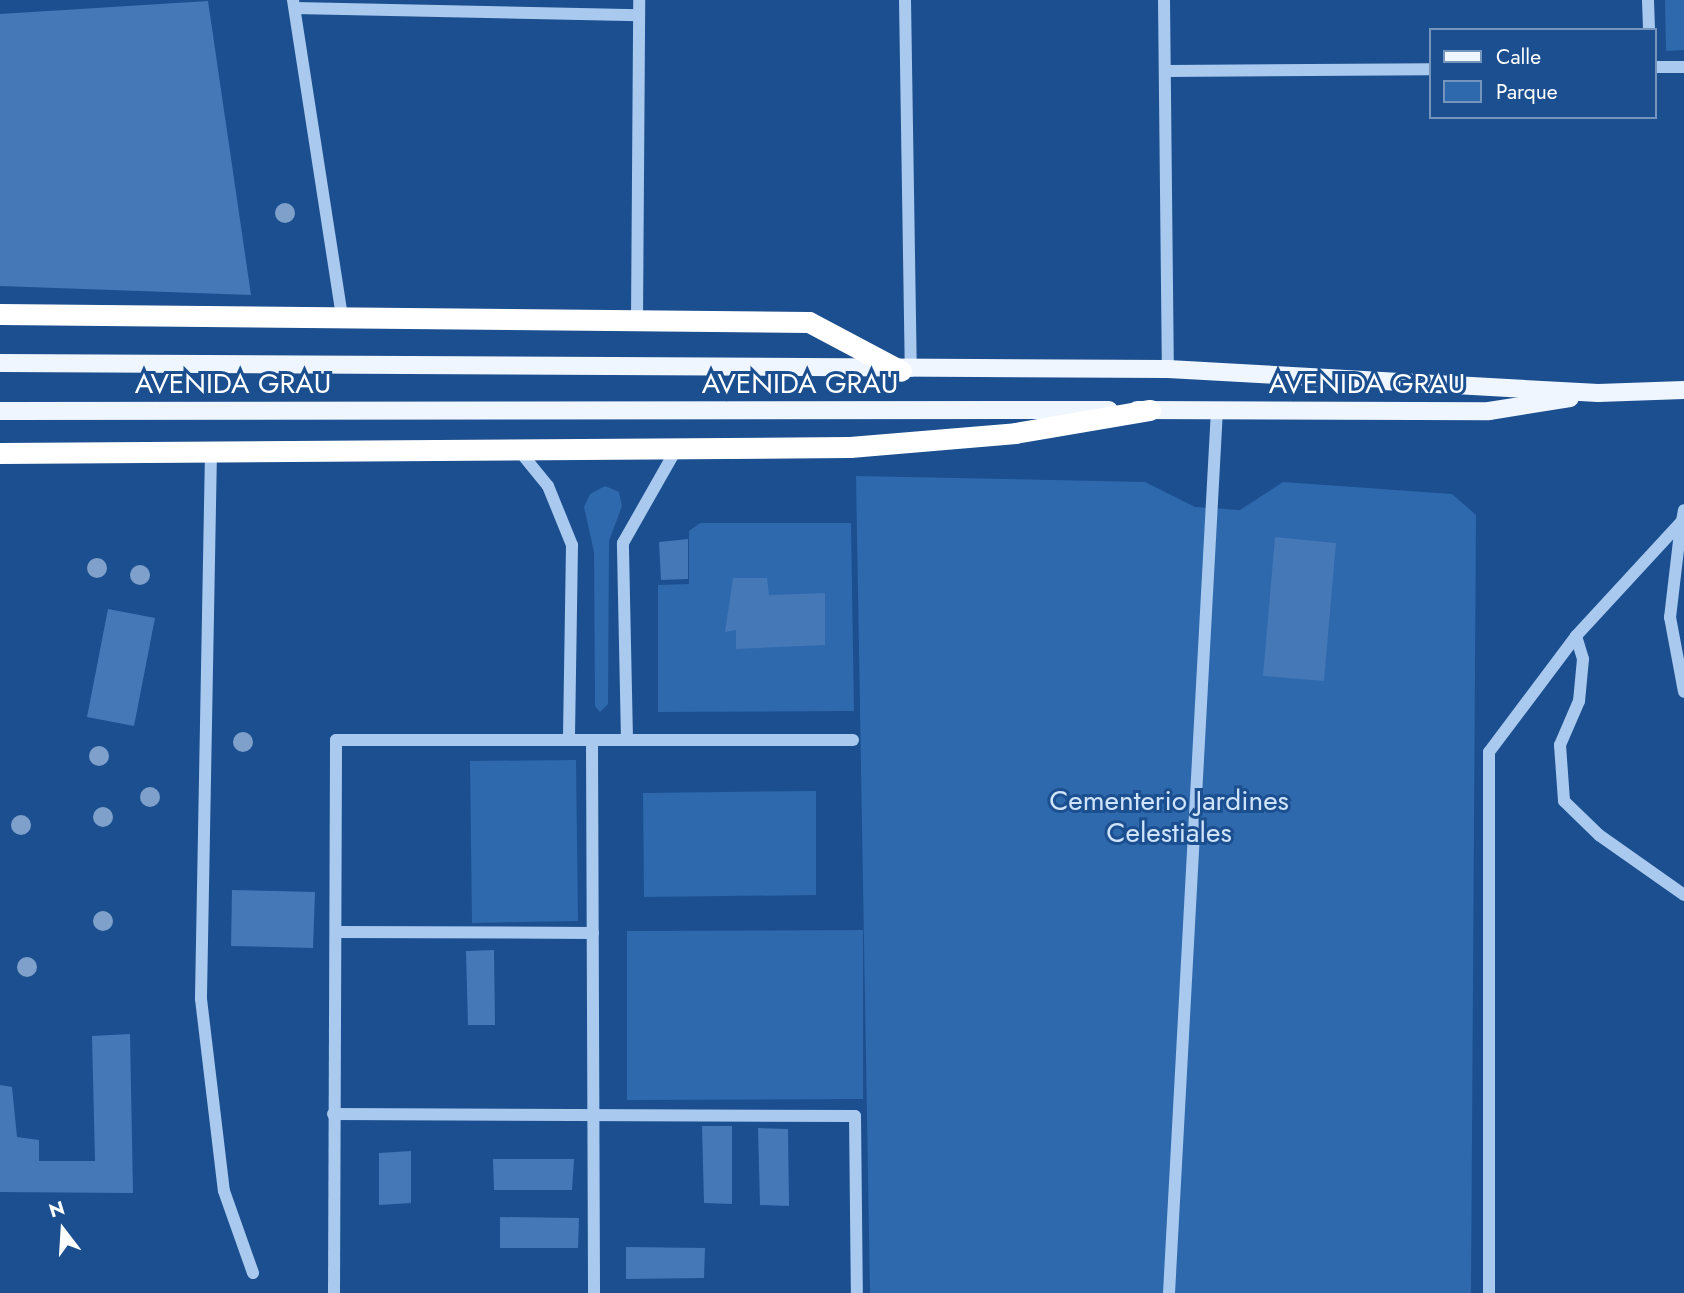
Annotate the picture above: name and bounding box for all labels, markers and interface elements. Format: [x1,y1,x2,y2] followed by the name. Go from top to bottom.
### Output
[1428,28,1656,119] legend
[1496,42,1541,72] text: Calle
[1496,77,1558,107] text: Parque
[135,367,331,401] street label: AVENIDA GRAU
[702,367,898,401] street label: AVENIDA GRAU
[1269,367,1465,401] street label: AVENIDA GRAU
[1049,784,1289,850] park label: Cementerio Jardines Celestiales
[46,1194,68,1225] text: N
[28,1195,98,1265] north arrow

